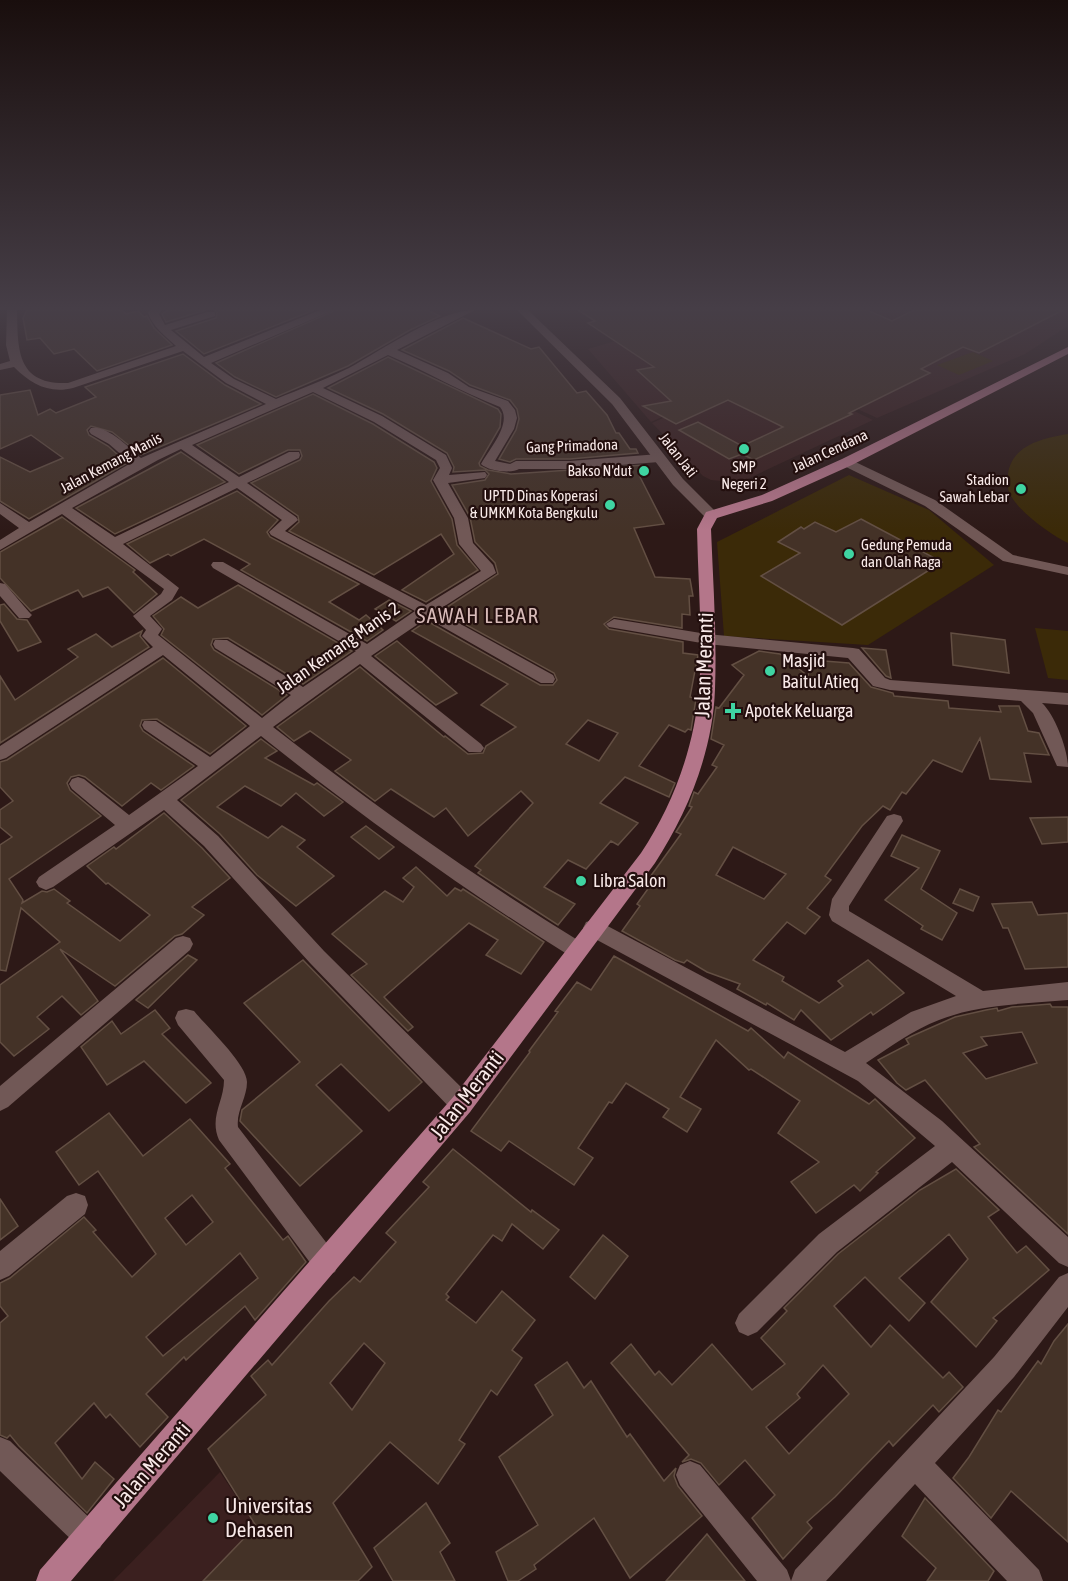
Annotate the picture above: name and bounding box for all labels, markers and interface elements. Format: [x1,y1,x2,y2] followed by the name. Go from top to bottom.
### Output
[789,426,870,475] street label: Jalan Cendana
[57,429,164,496] street label: Jalan Kemang Manis
[656,429,701,480] street label: Jalan Jati
[526,435,618,456] street label: Gang Primadona
[737,442,751,456] marker: SMP Negeri 2
[721,458,767,492] place label: SMP Negeri 2
[568,462,632,479] place label: Bakso N'dut
[637,464,651,478] marker: Bakso N'dut
[939,471,1010,505] place label: Stadion Sawah Lebar
[1014,482,1028,496] marker: Stadion Sawah Lebar
[470,487,598,521] place label: UPTD Dinas Koperasi & UMKM Kota Bengkulu
[603,498,617,512] marker: UPTD Dinas Koperasi & UMKM Kota Bengkulu
[861,536,952,570] place label: Gedung Pemuda dan Olah Raga
[842,547,856,561] marker: Gedung Pemuda dan Olah Raga
[272,597,404,698] street label: Jalan Kemang Manis 2
[416,603,540,627] district label: SAWAH LEBAR
[689,612,717,718] street label: Jalan Meranti
[782,650,859,692] place label: Masjid Baitul Atieq
[763,664,777,678] marker: Masjid Baitul Atieq
[745,700,853,721] place label: Apotek Keluarga
[726,704,740,718] marker: Apotek Keluarga
[593,870,666,891] place label: Libra Salon
[574,874,588,888] marker: Libra Salon
[424,1046,508,1143] street label: Jalan Meranti
[108,1417,195,1512] street label: Jalan Meranti
[225,1493,312,1541] place label: Universitas Dehasen
[206,1511,220,1525] marker: Universitas Dehasen

